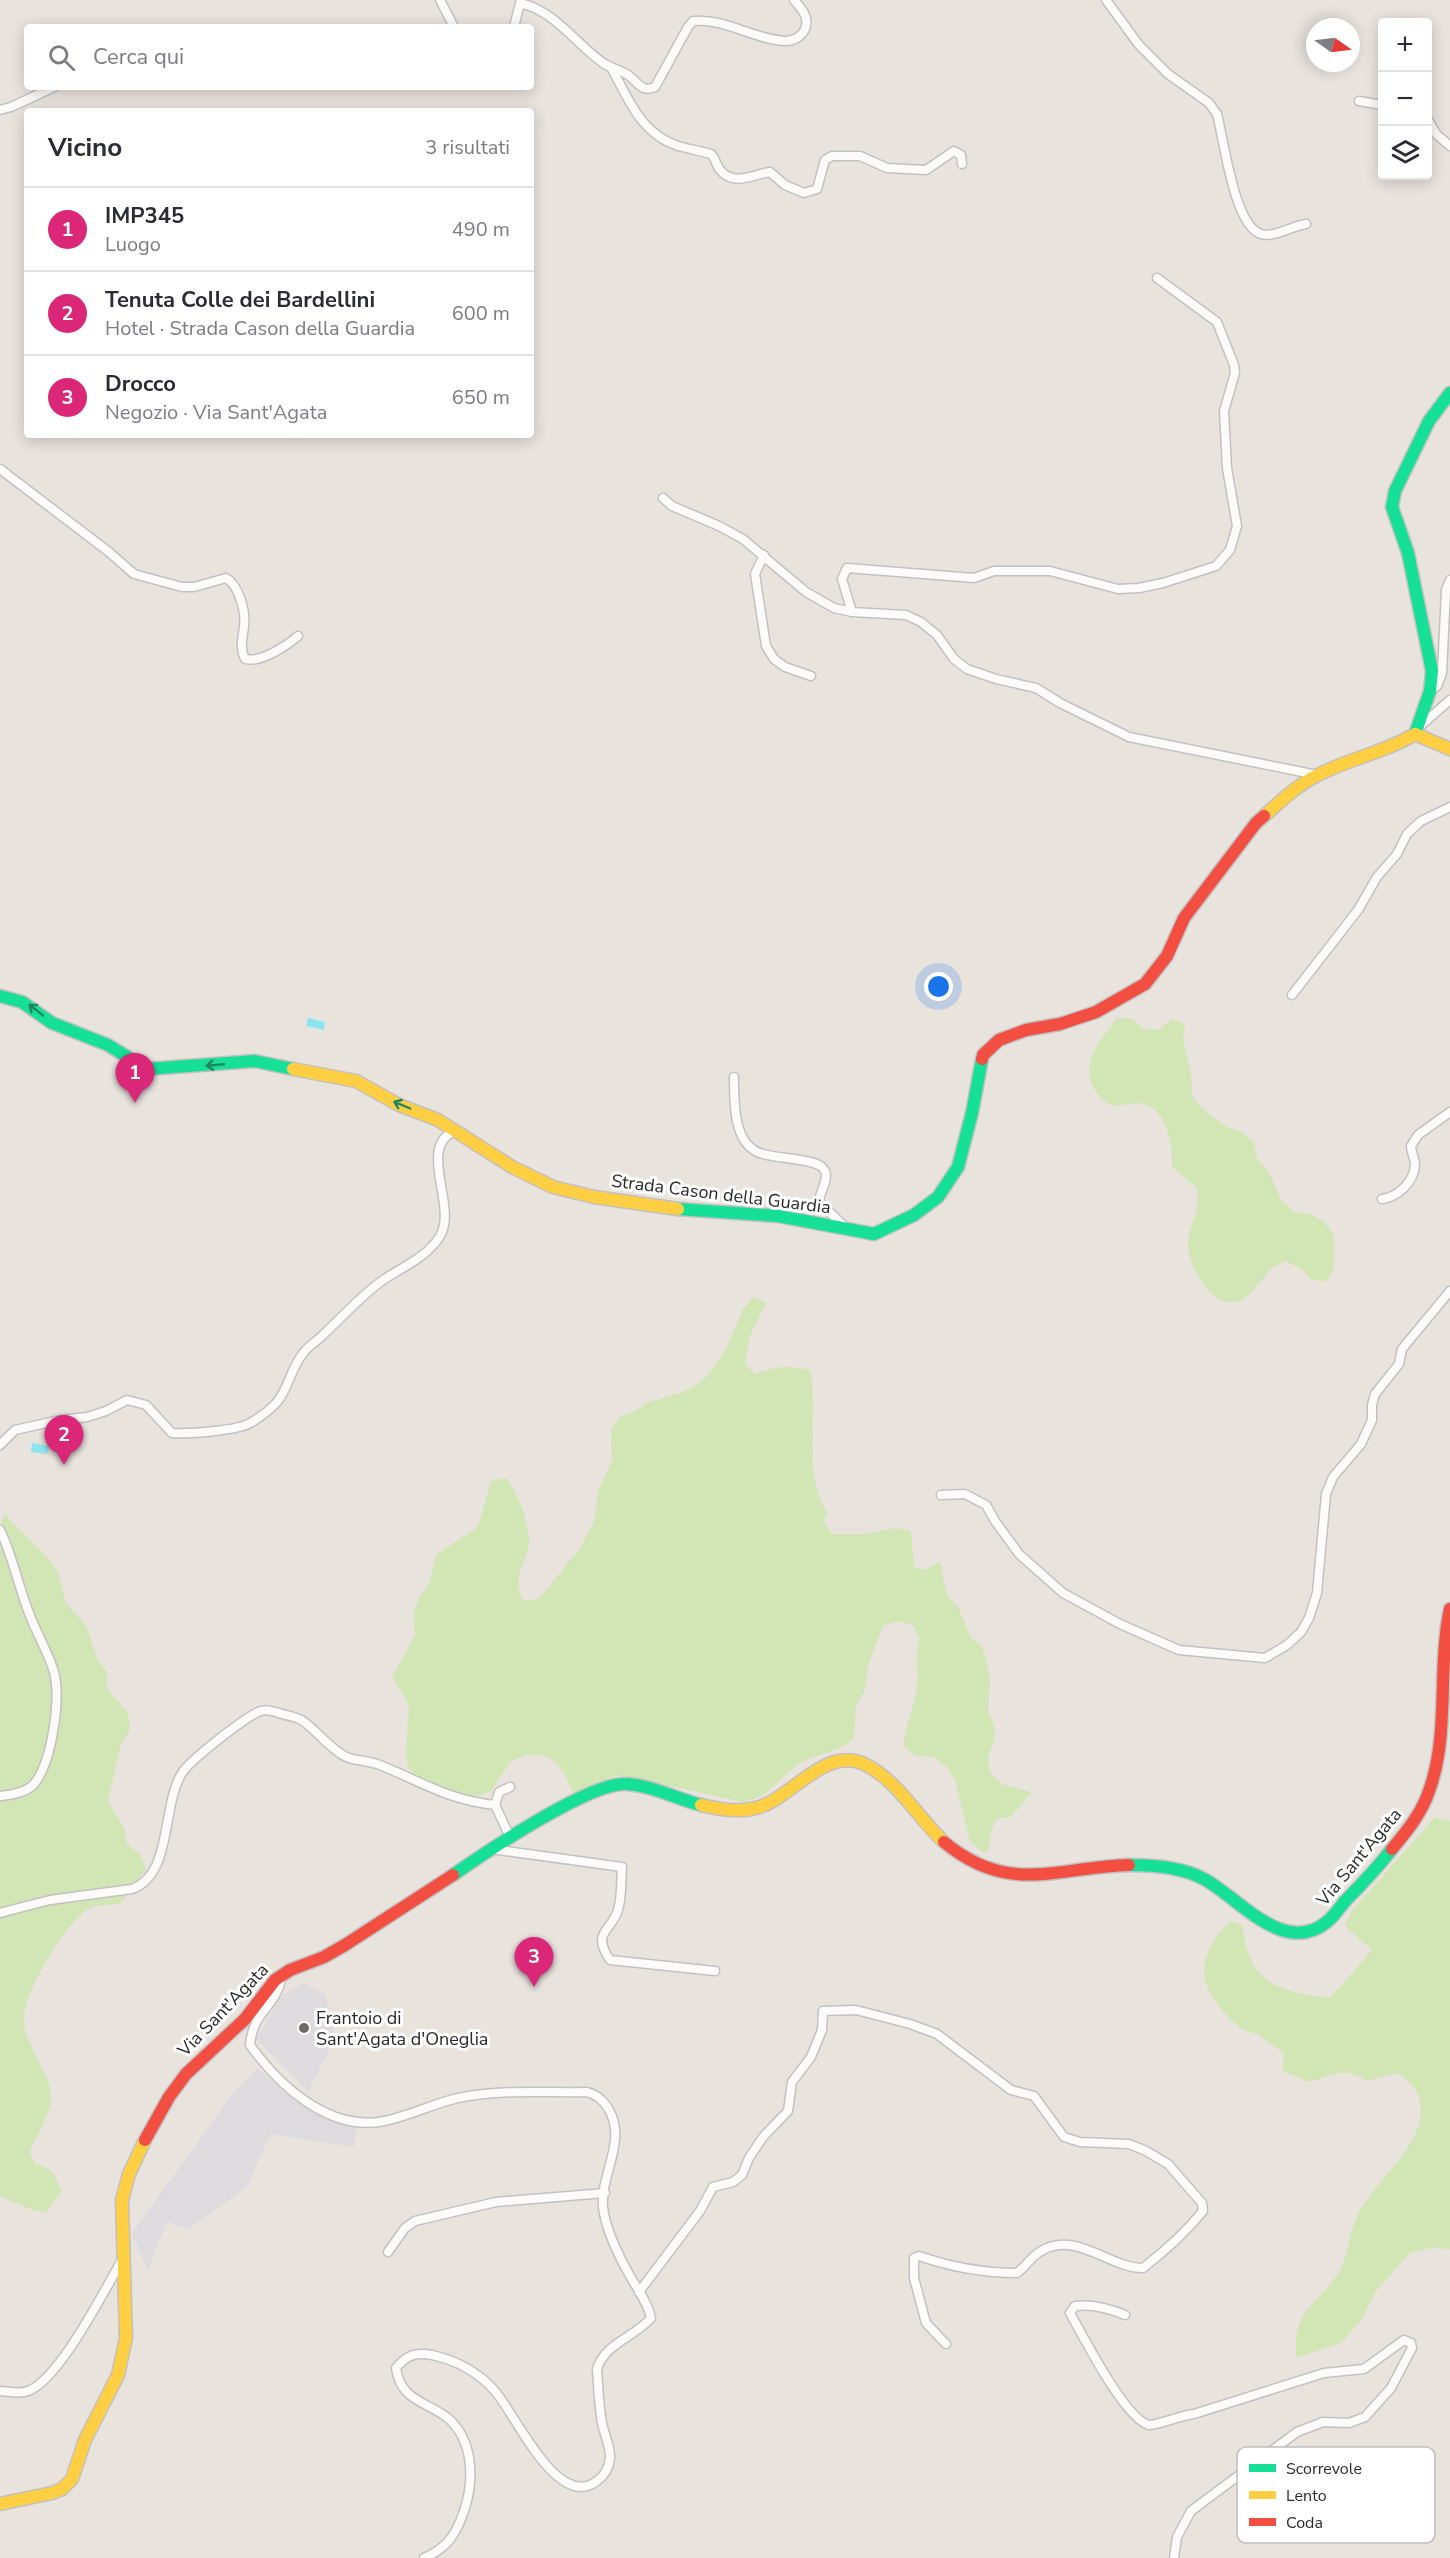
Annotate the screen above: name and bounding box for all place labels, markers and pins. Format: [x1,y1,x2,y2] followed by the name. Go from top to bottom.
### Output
[116,1054,154,1103] pin: 1
[44,1416,84,1465] pin: 2
[514,1938,554,1987] pin: 3
[316,2006,488,2051] place label: Frantoio di Sant'Agata d'Oneglia
[297,2021,311,2035] marker: Frantoio di Sant'Agata d'Oneglia

